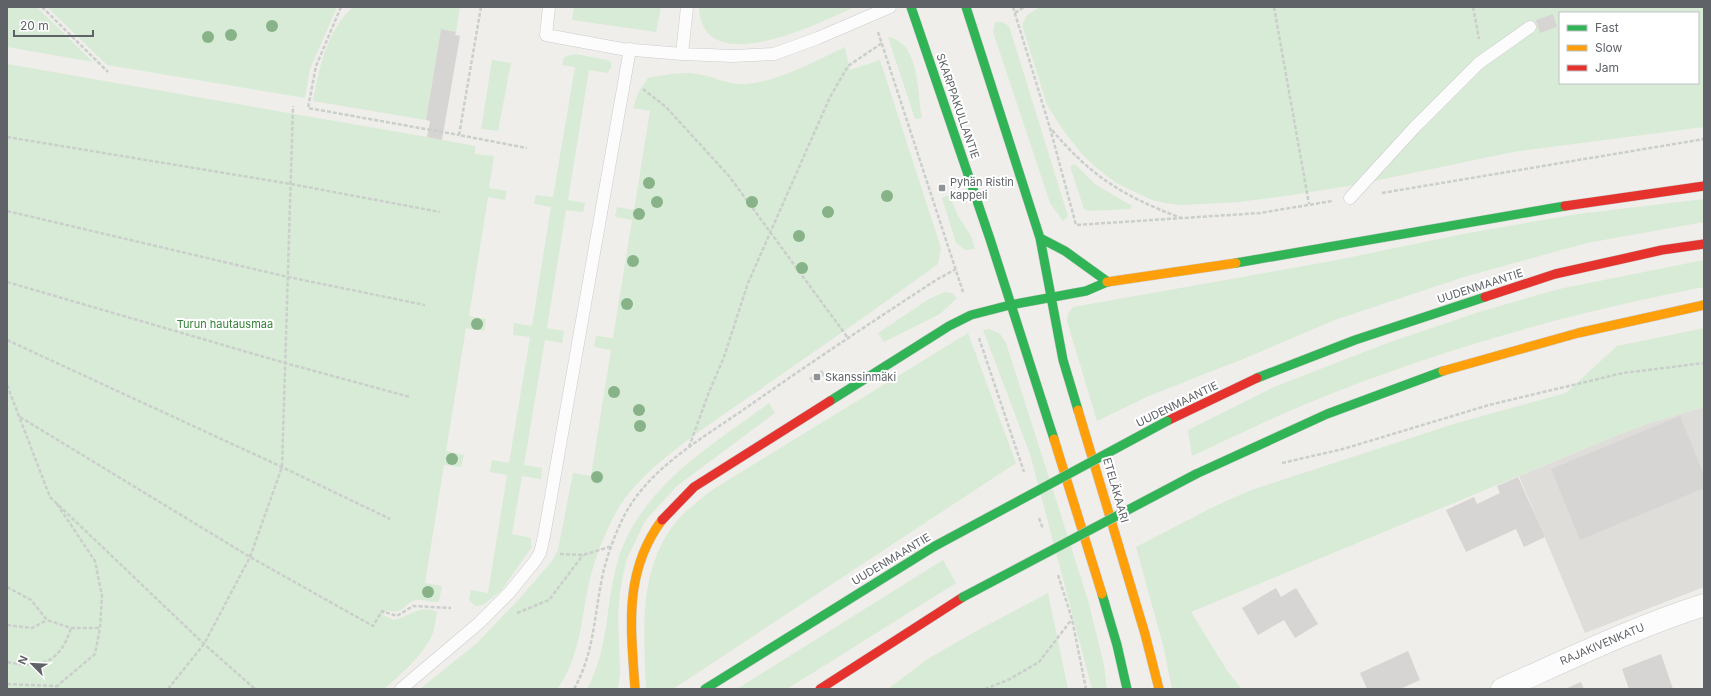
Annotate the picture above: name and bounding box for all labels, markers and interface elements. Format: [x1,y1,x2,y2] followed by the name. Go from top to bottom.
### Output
[14,12,93,38] scale bar
[1559,12,1699,84] legend
[20,18,49,33] text: 20 m
[1595,20,1619,35] text: Fast
[1595,40,1623,55] text: Slow
[933,51,983,161] street label: SKARPPAKULLANTIE
[1595,60,1619,75] text: Jam
[950,175,1014,202] place label: Pyhän Ristin kappeli
[937,183,947,193] marker: Pyhän Ristin kappeli
[1435,266,1525,306] street label: UUDENMAANTIE
[177,317,273,331] park label: Turun hautausmaa
[825,370,896,384] place label: Skanssinmäki
[812,372,822,382] marker: Skanssinmäki
[1134,378,1220,430] street label: UUDENMAANTIE
[1100,456,1132,524] street label: ETELÄKAARI
[849,530,933,588] street label: UUDENMAANTIE
[1558,620,1646,668] street label: RAJAKIVENKATU
[12,644,52,684] north arrow
[15,653,31,667] text: N

